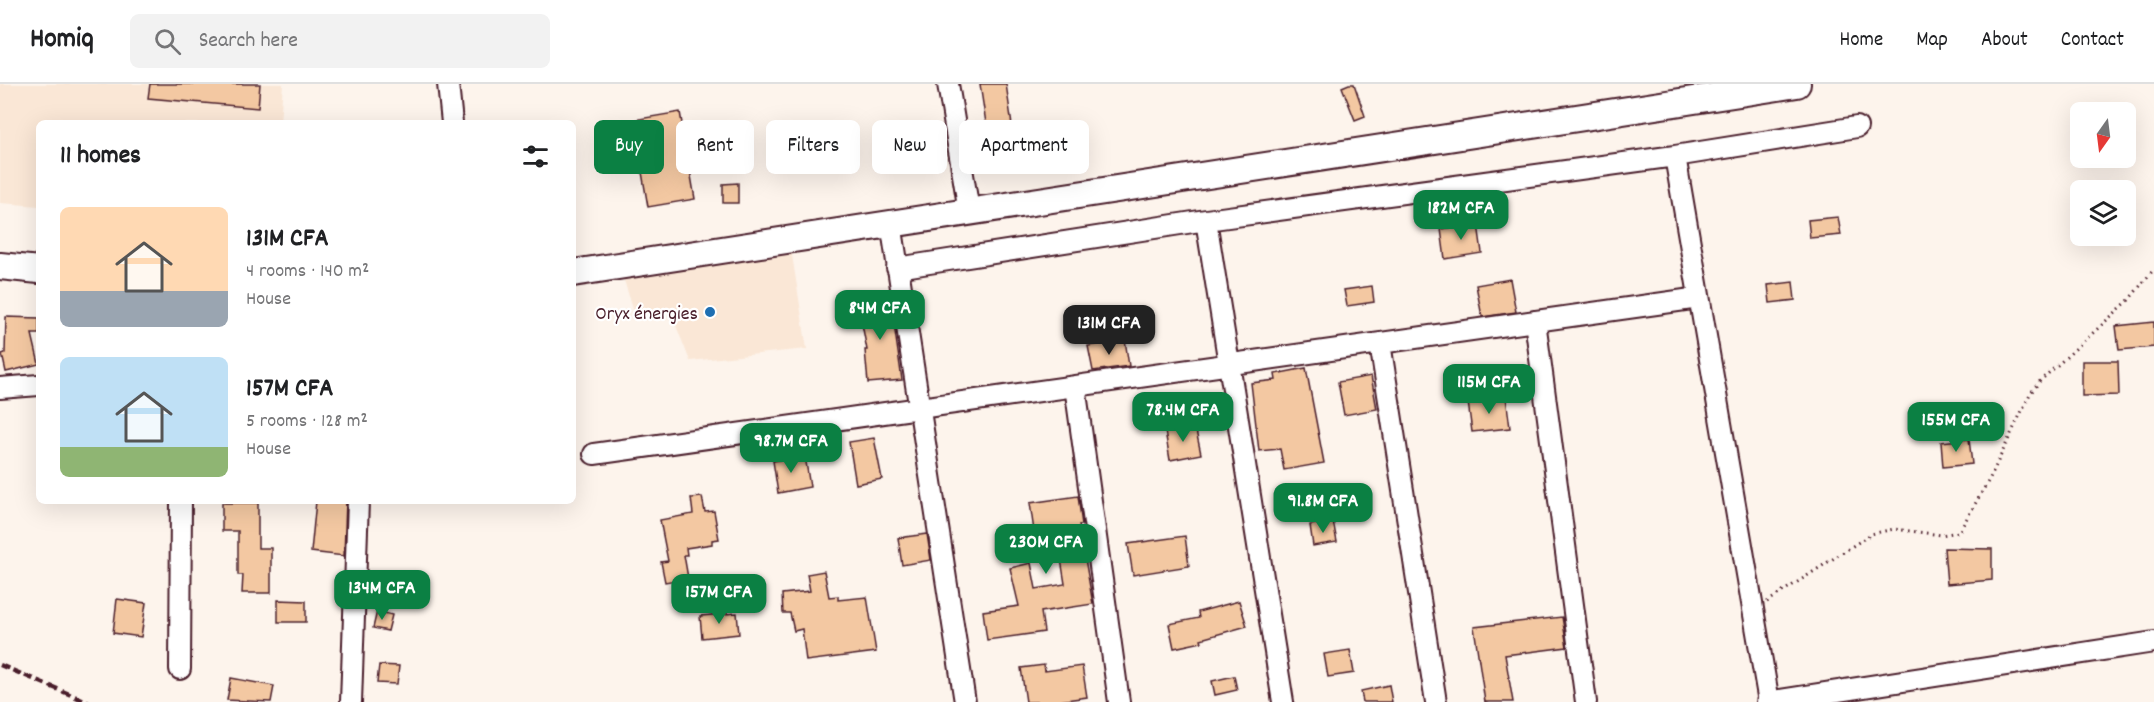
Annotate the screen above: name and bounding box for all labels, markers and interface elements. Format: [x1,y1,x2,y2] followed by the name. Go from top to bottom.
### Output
[130,14,550,68] search box
[30,21,94,61] text: Homiq
[151,25,184,58] icon: search
[199,26,298,57] text: Search here
[1839,26,1883,56] text: Home
[1916,26,1948,56] text: Map
[1981,26,2028,56] text: About
[2061,26,2124,56] text: Contact
[2070,102,2136,168] north arrow
[2070,102,2136,246] map controls
[594,120,664,174] chip: Buy
[676,120,754,174] chip: Rent
[766,120,860,174] chip: Filters
[872,120,947,174] chip: New
[959,120,1089,174] chip: Apartment
[60,138,141,175] text: 11 homes
[519,140,552,173] icon: filters
[2070,180,2136,246] button: layers
[1399,190,1523,241] pin: 182M CFA
[1427,195,1495,223] text: 182M CFA
[246,221,329,258] text: 131M CFA
[108,231,180,303] icon: home
[246,258,369,286] text: 4 rooms · 140 m²
[246,286,291,314] text: House
[825,290,935,341] pin: 84M CFA
[849,295,911,323] text: 84M CFA
[595,301,698,329] place label: Oryx énergies
[703,305,717,319] marker: Oryx énergies
[1047,305,1171,356] pin: 131M CFA
[1077,310,1141,338] text: 131M CFA
[1427,364,1551,415] pin: 115M CFA
[1457,369,1521,397] text: 115M CFA
[246,371,334,408] text: 157M CFA
[108,381,180,453] icon: home
[1114,392,1252,443] pin: 78.4M CFA
[1146,397,1220,425] text: 78.4M CFA
[1894,402,2018,453] pin: 155M CFA
[1922,407,1990,435] text: 155M CFA
[246,408,368,436] text: 5 rooms · 128 m²
[722,423,860,474] pin: 98.7M CFA
[754,428,828,456] text: 98.7M CFA
[246,436,291,464] text: House
[1254,483,1392,534] pin: 91.8M CFA
[1288,488,1358,516] text: 91.8M CFA
[984,524,1108,575] pin: 230M CFA
[1009,529,1083,557] text: 230M CFA
[320,570,444,621] pin: 134M CFA
[657,574,781,625] pin: 157M CFA
[348,575,416,603] text: 134M CFA
[685,579,753,607] text: 157M CFA

